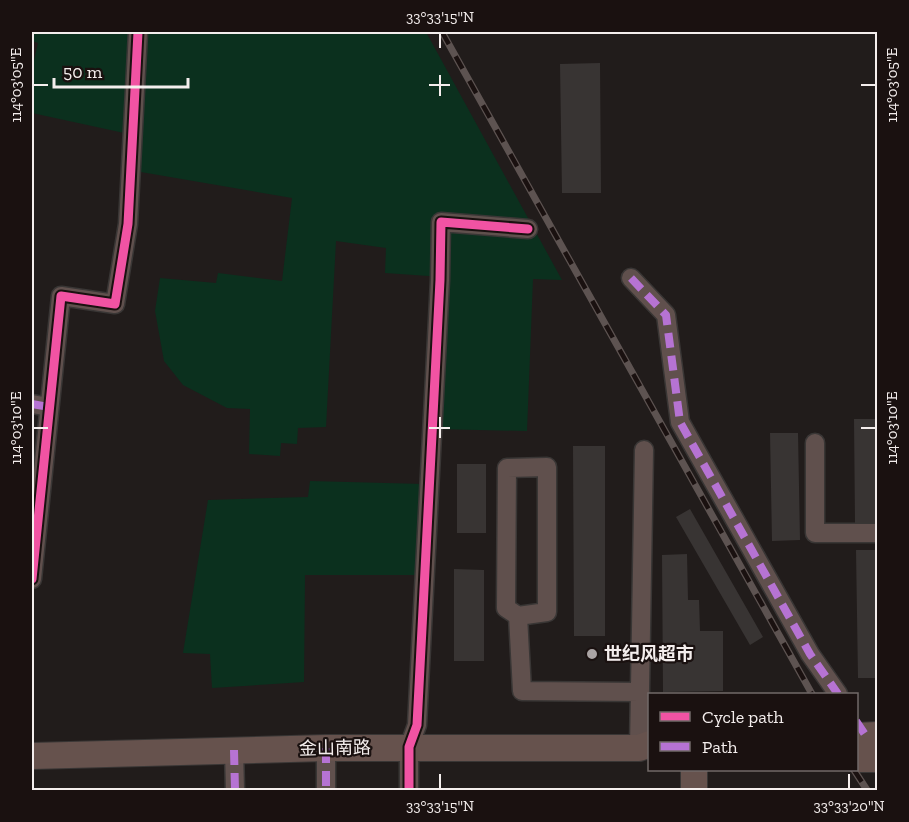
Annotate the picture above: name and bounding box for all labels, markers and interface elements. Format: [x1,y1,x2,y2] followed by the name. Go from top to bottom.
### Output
[406,8,474,26] text: 33°33'15"N
[7,47,25,122] text: 114°03'05"E
[883,47,901,122] text: 114°03'05"E
[54,51,188,89] scale bar
[63,61,103,83] text: 50 m
[7,391,25,464] text: 114°03'10"E
[883,391,901,464] text: 114°03'10"E
[604,643,694,665] place label: 世纪风超市
[585,647,599,661] marker: 世纪风超市
[648,693,858,771] legend
[702,706,784,728] text: Cycle path
[299,736,371,760] street label: 金山南路
[702,736,738,758] text: Path
[406,797,474,815] text: 33°33'15"N
[813,797,885,815] text: 33°33'20"N

